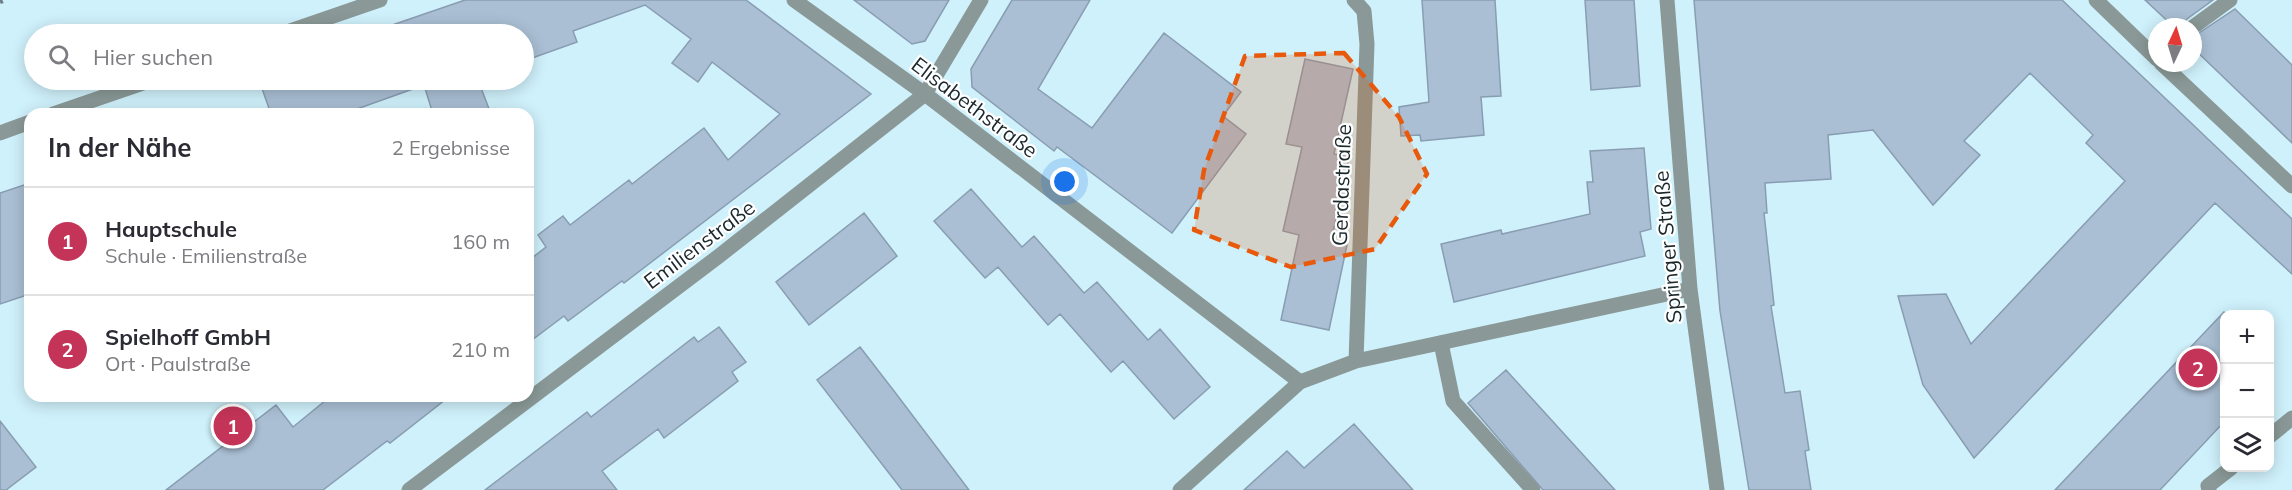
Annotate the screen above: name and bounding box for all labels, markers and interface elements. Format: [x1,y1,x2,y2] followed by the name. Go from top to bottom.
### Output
[2148,18,2202,72] north arrow
[24,24,534,90] search box
[45,41,78,74] icon: search
[93,43,213,71] text: Hier suchen
[907,51,1043,163] street label: Elisabethstraße
[1326,124,1356,246] street label: Gerdastraße
[48,131,192,164] text: In der Nähe
[392,135,510,160] text: 2 Ergebnisse
[1050,167,1079,196] your location
[1647,170,1687,324] street label: Springer Straße
[638,194,760,294] street label: Emilienstraße
[105,215,237,243] text: Hauptschule
[62,229,74,254] text: 1
[451,229,510,254] text: 160 m
[105,243,307,268] text: Schule · Emilienstraße
[2220,310,2274,472] map controls
[2220,310,2274,364] button: +
[105,323,271,351] text: Spielhoff GmbH
[62,337,74,362] text: 2
[451,337,510,362] text: 210 m
[2178,346,2218,391] pin: 2
[105,351,251,376] text: Ort · Paulstraße
[2220,364,2274,418] button: −
[214,404,252,448] pin: 1
[2220,418,2274,472] button: layers

